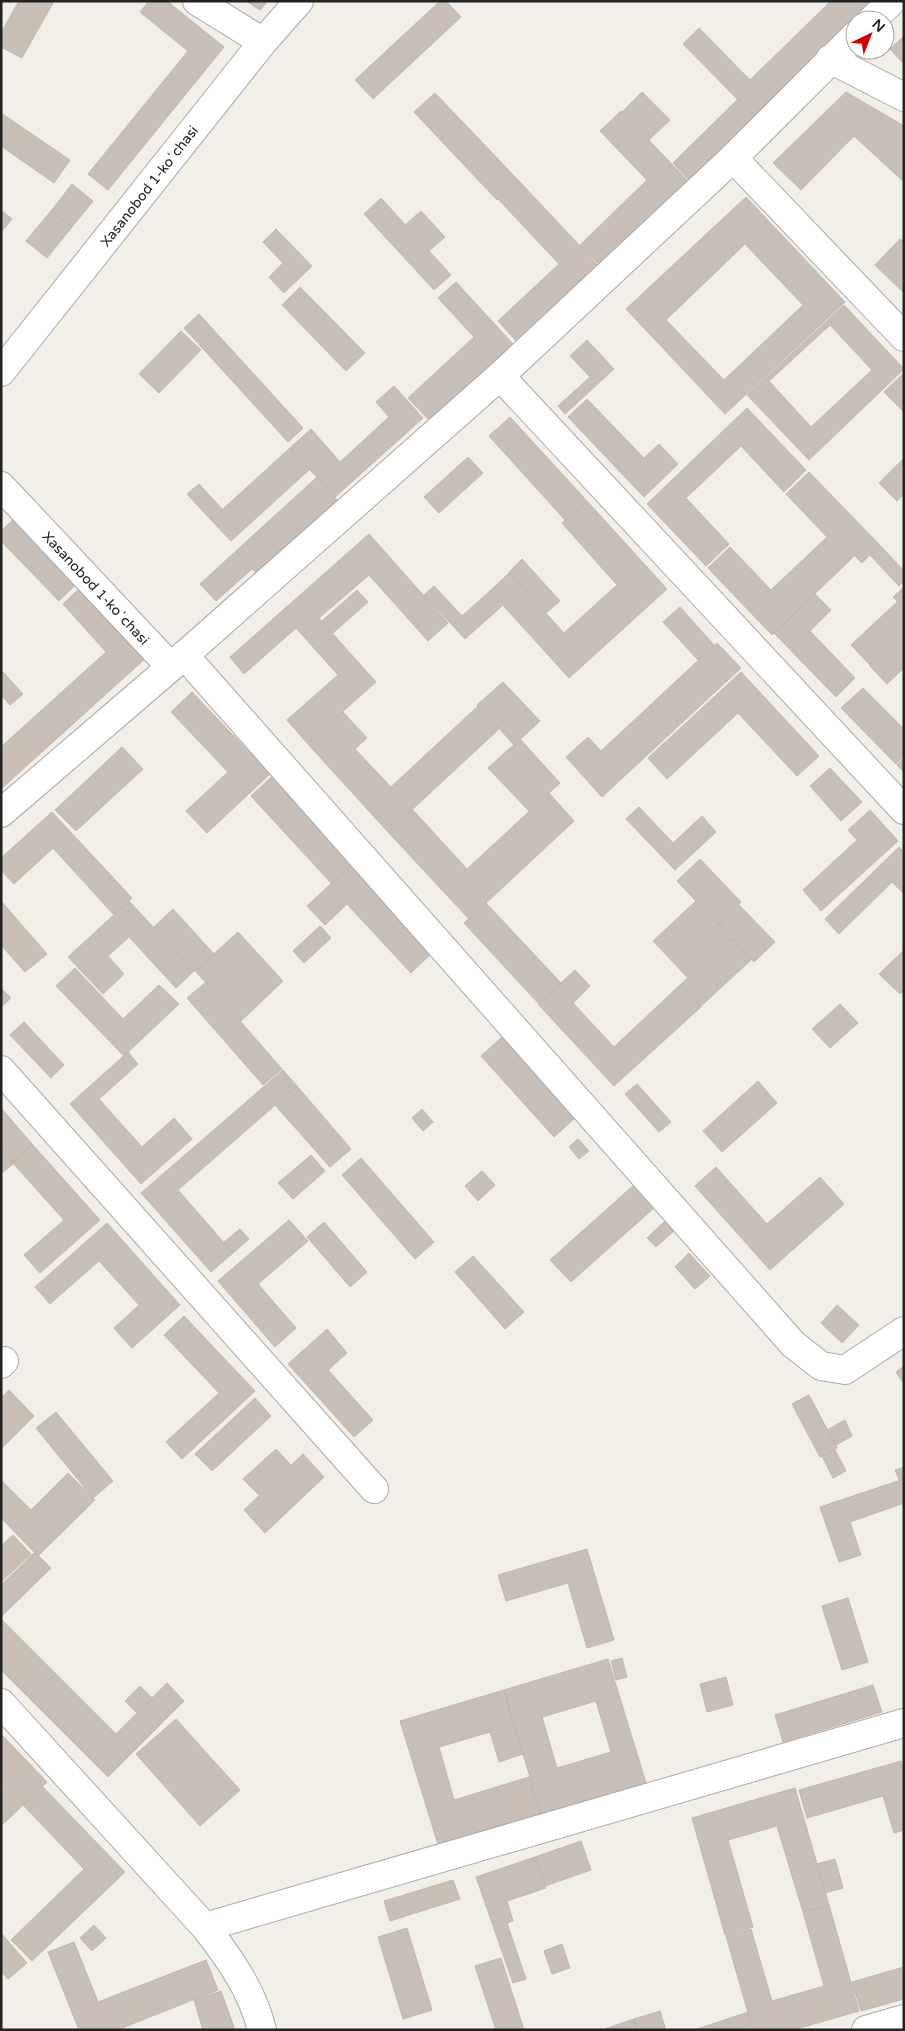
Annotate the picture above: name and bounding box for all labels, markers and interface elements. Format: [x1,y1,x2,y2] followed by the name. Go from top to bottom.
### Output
[845,10,895,60] north arrow
[869,16,888,36] text: N
[97,122,202,250] street label: Xasanobod 1-koʻchasi
[39,528,153,649] street label: Xasanobod 1-koʻchasi

